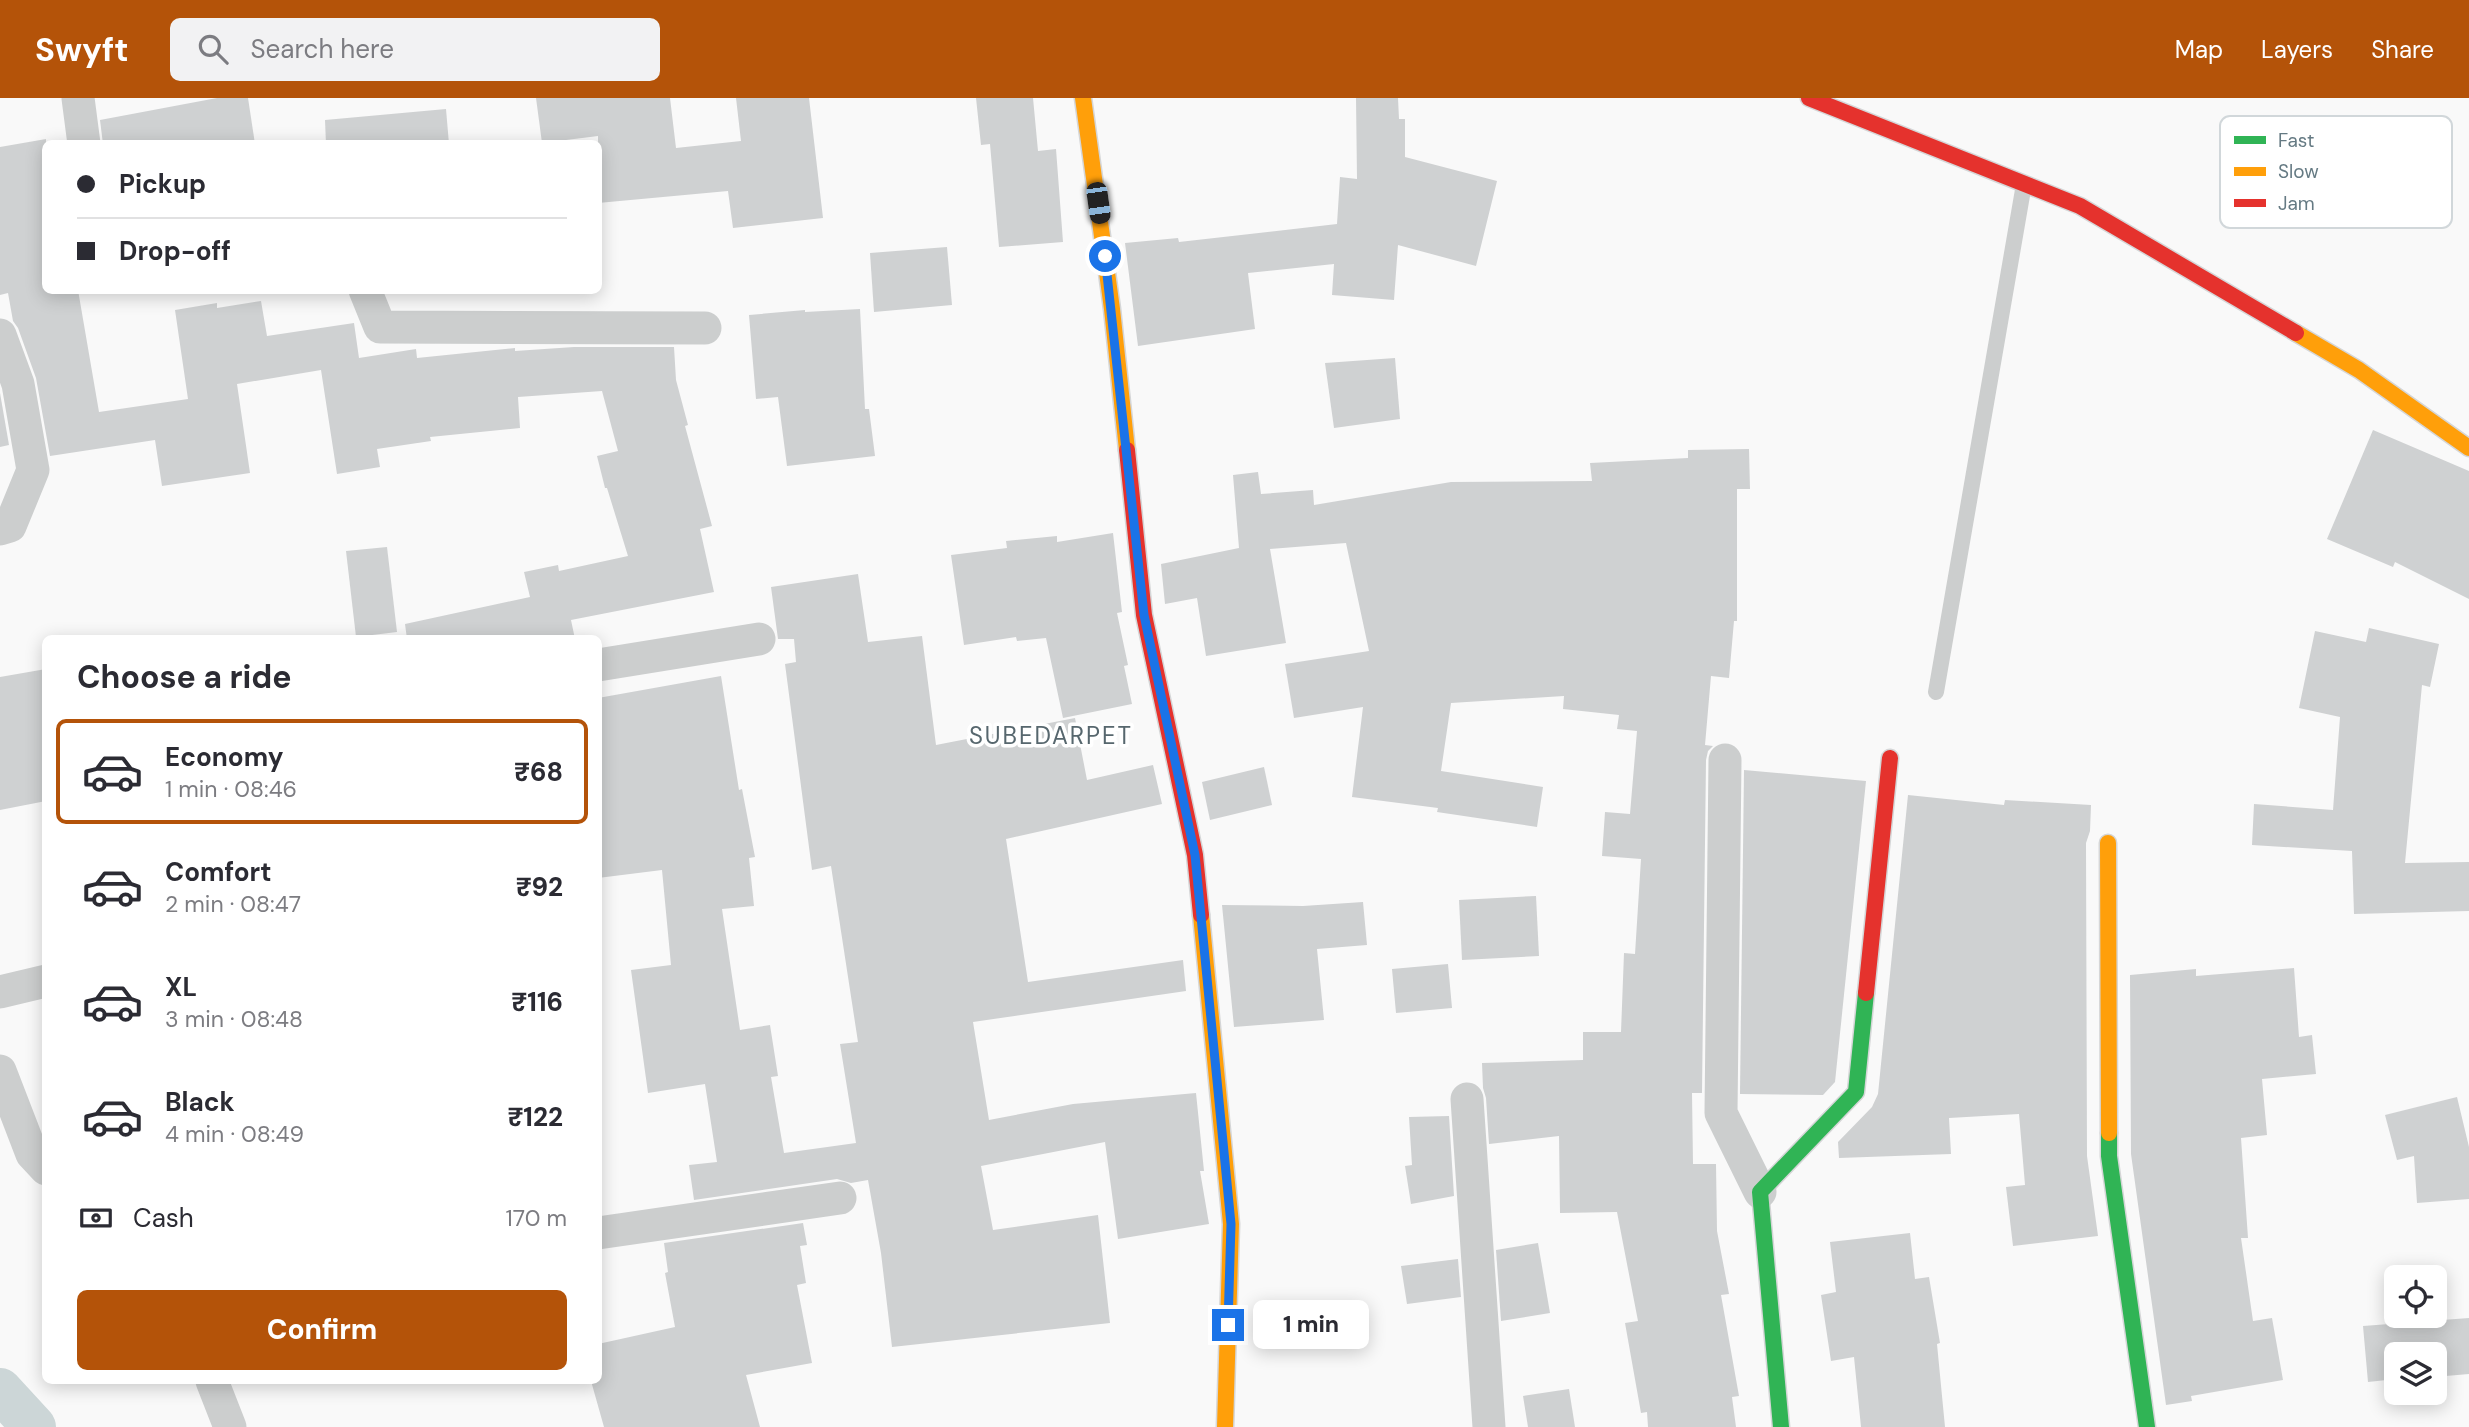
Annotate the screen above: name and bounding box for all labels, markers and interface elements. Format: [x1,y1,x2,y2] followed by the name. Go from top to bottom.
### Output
[170,18,660,81] search box
[35,28,128,71] text: Swyft
[194,30,232,68] icon: search
[250,32,394,66] text: Search here
[2175,34,2223,65] text: Map
[2261,34,2333,65] text: Layers
[2371,34,2434,65] text: Share
[2220,116,2452,228] legend
[2278,128,2314,153] text: Fast
[2278,159,2319,184] text: Slow
[119,167,206,201] text: Pickup
[1085,181,1112,225] car
[2278,191,2315,216] text: Jam
[119,234,231,268] text: Drop-off
[1089,240,1121,272] route start
[77,656,292,698] text: Choose a ride
[969,720,1133,751] district label: SUBEDARPET
[81,740,144,803] icon: car
[165,740,283,774] text: Economy
[514,755,563,789] text: ₹68
[165,774,297,804] text: 1 min · 08:46
[81,855,144,918] icon: car
[165,855,271,889] text: Comfort
[516,870,563,904] text: ₹92
[165,889,301,919] text: 2 min · 08:47
[81,970,144,1033] icon: car
[165,970,197,1004] text: XL
[511,985,563,1019] text: ₹116
[165,1004,303,1034] text: 3 min · 08:48
[81,1085,144,1148] icon: car
[165,1085,235,1119] text: Black
[507,1100,563,1134] text: ₹122
[165,1119,304,1149] text: 4 min · 08:49
[77,1199,115,1237] icon: cash
[133,1201,194,1235] text: Cash
[506,1203,567,1233] text: 170 m
[2384,1265,2447,1405] map controls
[2384,1265,2447,1328] button: locate
[77,1290,567,1370] button: Confirm
[1252,1300,1368,1350] callout: 1 min
[1212,1309,1244,1341] route end
[1283,1309,1339,1339] text: 1 min
[2384,1342,2447,1405] button: layers

